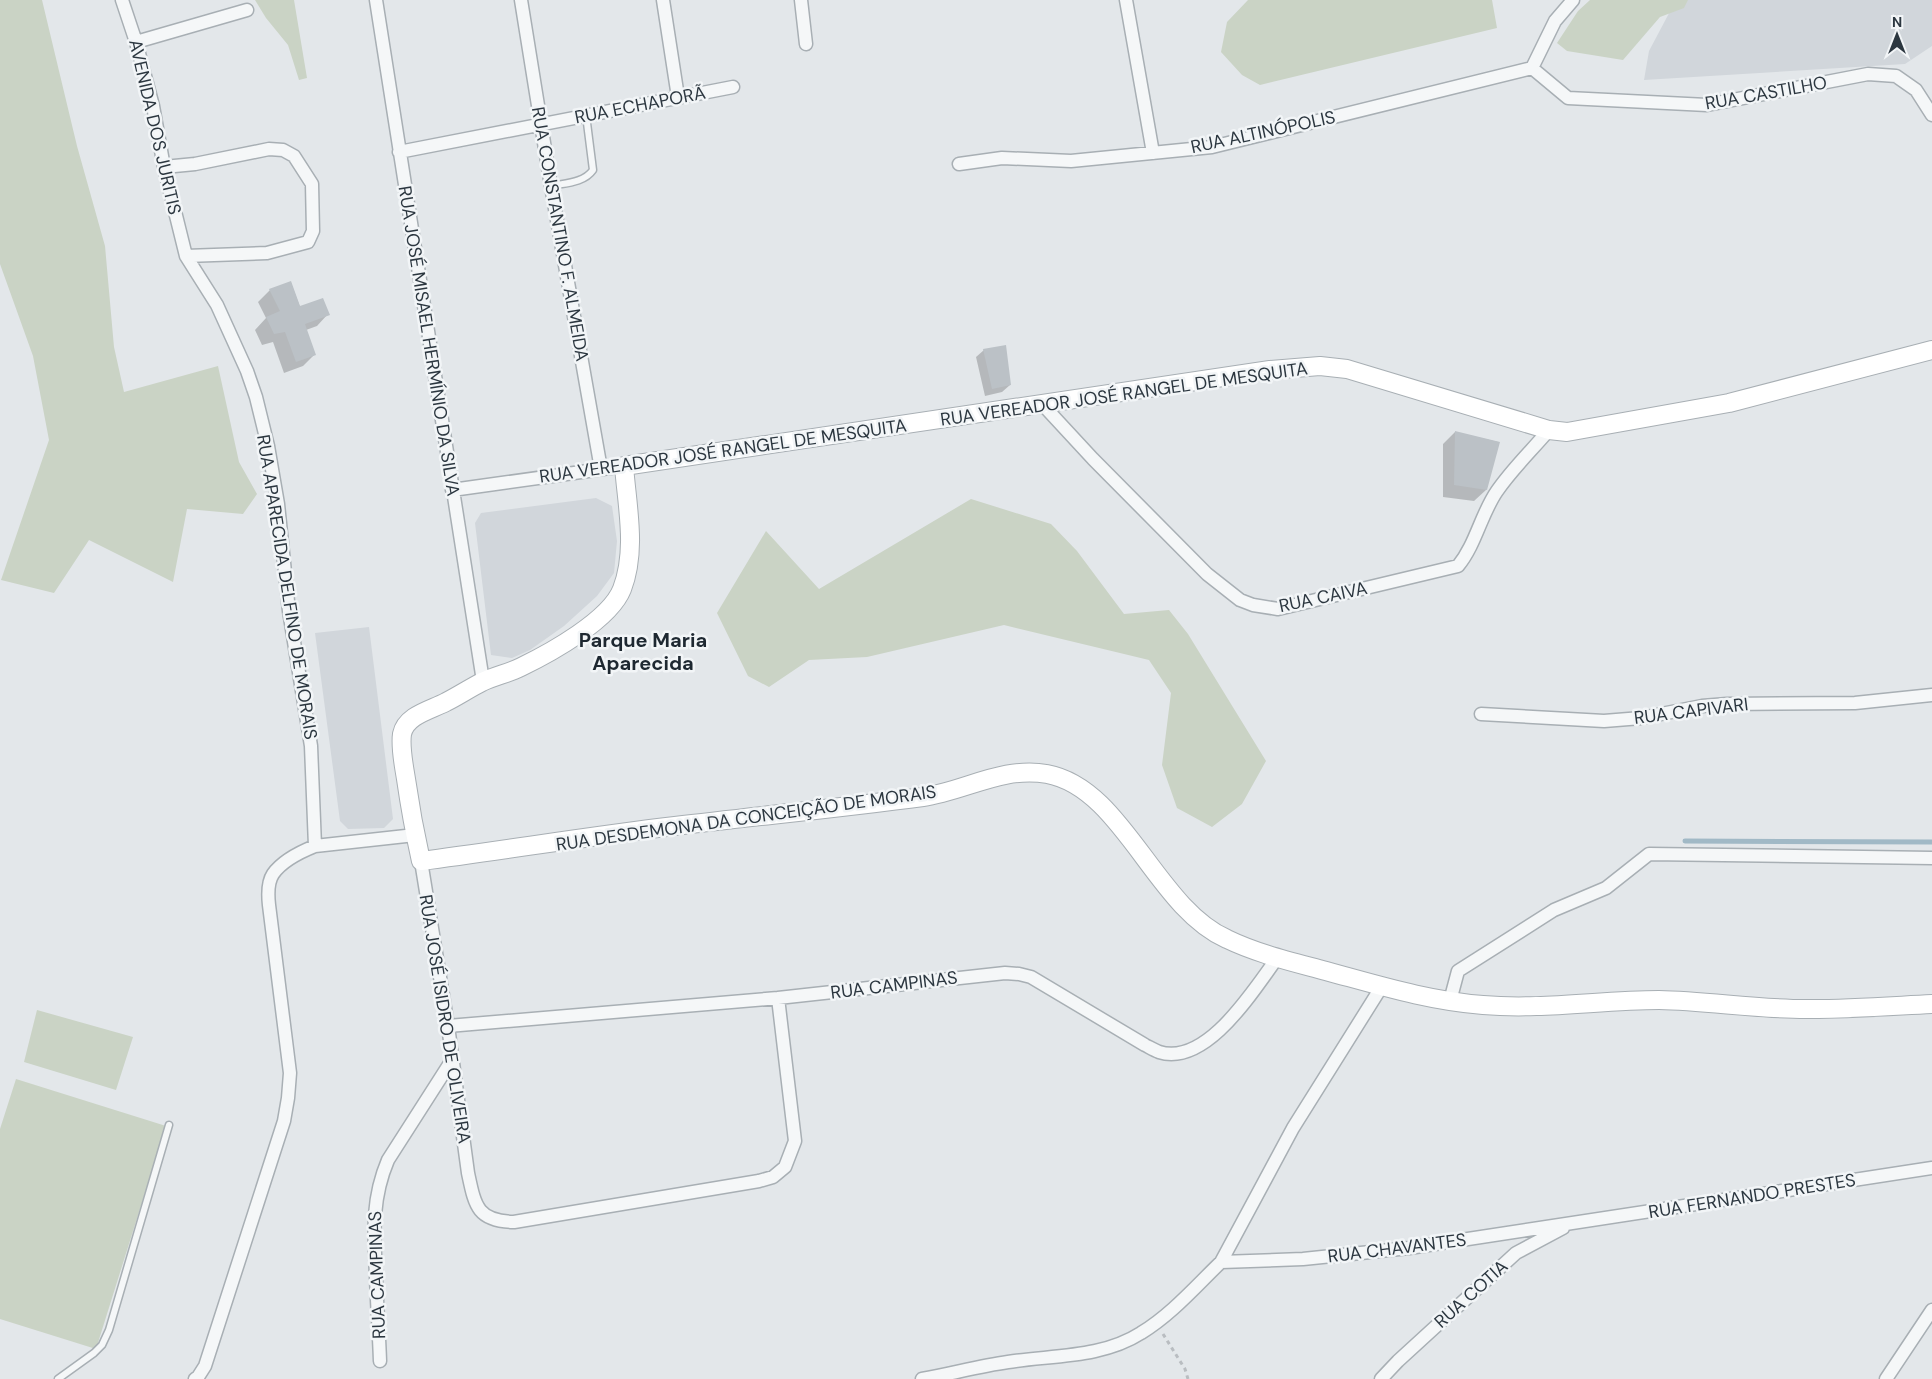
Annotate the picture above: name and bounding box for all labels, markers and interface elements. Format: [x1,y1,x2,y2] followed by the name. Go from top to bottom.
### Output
[1872,10,1922,60] north arrow
[1892,13,1902,31] text: N
[123,37,187,217] street label: AVENIDA DOS JURITIS
[1703,70,1829,116] street label: RUA CASTILHO
[572,81,708,129] street label: RUA ECHAPORÃ
[526,105,594,363] street label: RUA CONSTANTINO F. ALMEIDA
[1188,105,1338,159] street label: RUA ALTINÓPOLIS
[393,184,465,498] street label: RUA JOSÉ MISAEL HERMÍNIO DA SILVA
[939,356,1309,432] street label: RUA VEREADOR JOSÉ RANGEL DE MESQUITA
[538,413,908,489] street label: RUA VEREADOR JOSÉ RANGEL DE MESQUITA
[251,433,323,741] street label: RUA APARECIDA DELFINO DE MORAIS
[1277,576,1369,618] street label: RUA CAIVA
[579,627,707,676] district label: Parque Maria Aparecida
[1632,692,1750,730] street label: RUA CAPIVARI
[554,779,938,857] street label: RUA DESDEMONA DA CONCEIÇÃO DE MORAIS
[413,893,477,1145] street label: RUA JOSÉ ISIDRO DE OLIVEIRA
[829,965,959,1005] street label: RUA CAMPINAS
[1647,1168,1857,1224] street label: RUA FERNANDO PRESTES
[363,1211,391,1339] street label: RUA CAMPINAS
[1326,1228,1468,1268] street label: RUA CHAVANTES
[1429,1255,1513,1333] street label: RUA COTIA

